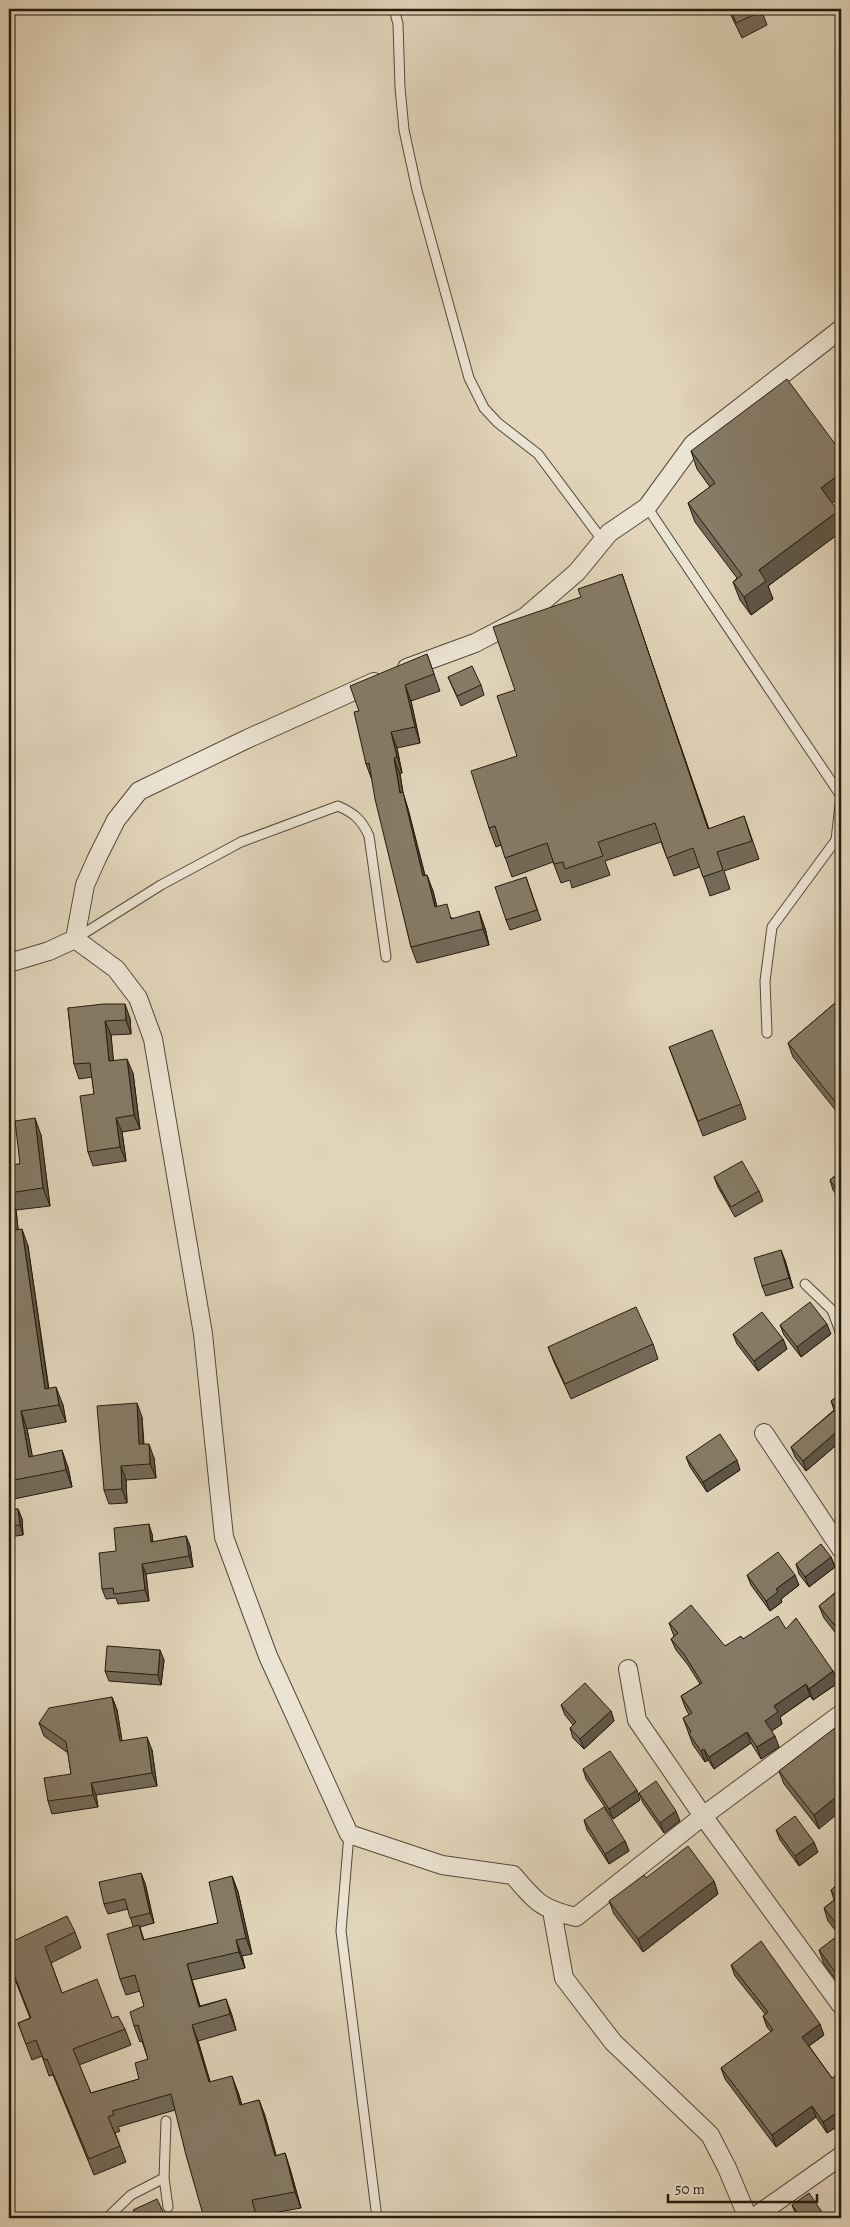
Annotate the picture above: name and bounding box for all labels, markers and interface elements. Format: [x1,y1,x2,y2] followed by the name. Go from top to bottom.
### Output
[668,2172,816,2204] scale bar
[675,2179,705,2199] text: 50 m

